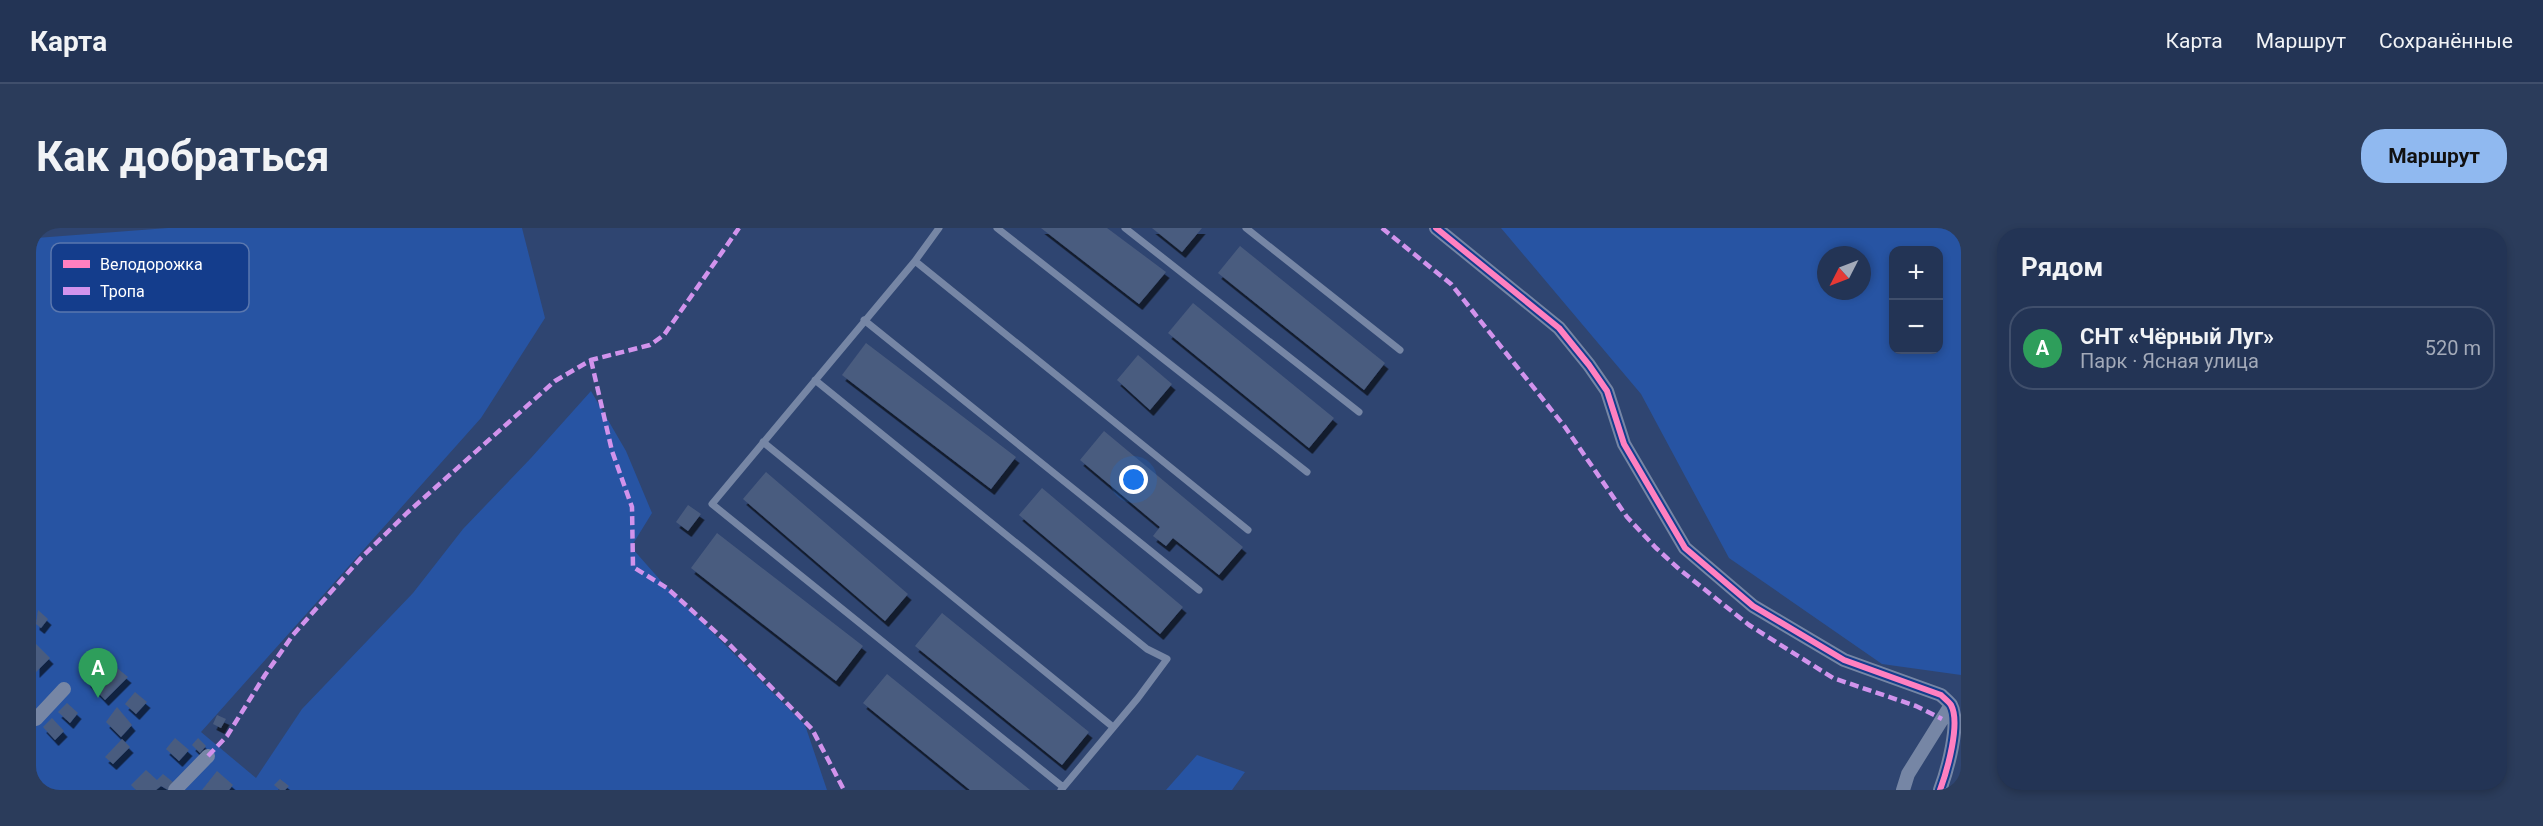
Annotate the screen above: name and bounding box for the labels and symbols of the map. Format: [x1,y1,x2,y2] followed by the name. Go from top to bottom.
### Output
[51,243,249,312] legend
[1817,246,1871,300] north arrow
[100,255,203,274] text: Велодорожка
[100,282,145,301] text: Тропа
[1119,465,1148,494] your location
[78,648,118,698] pin: A

